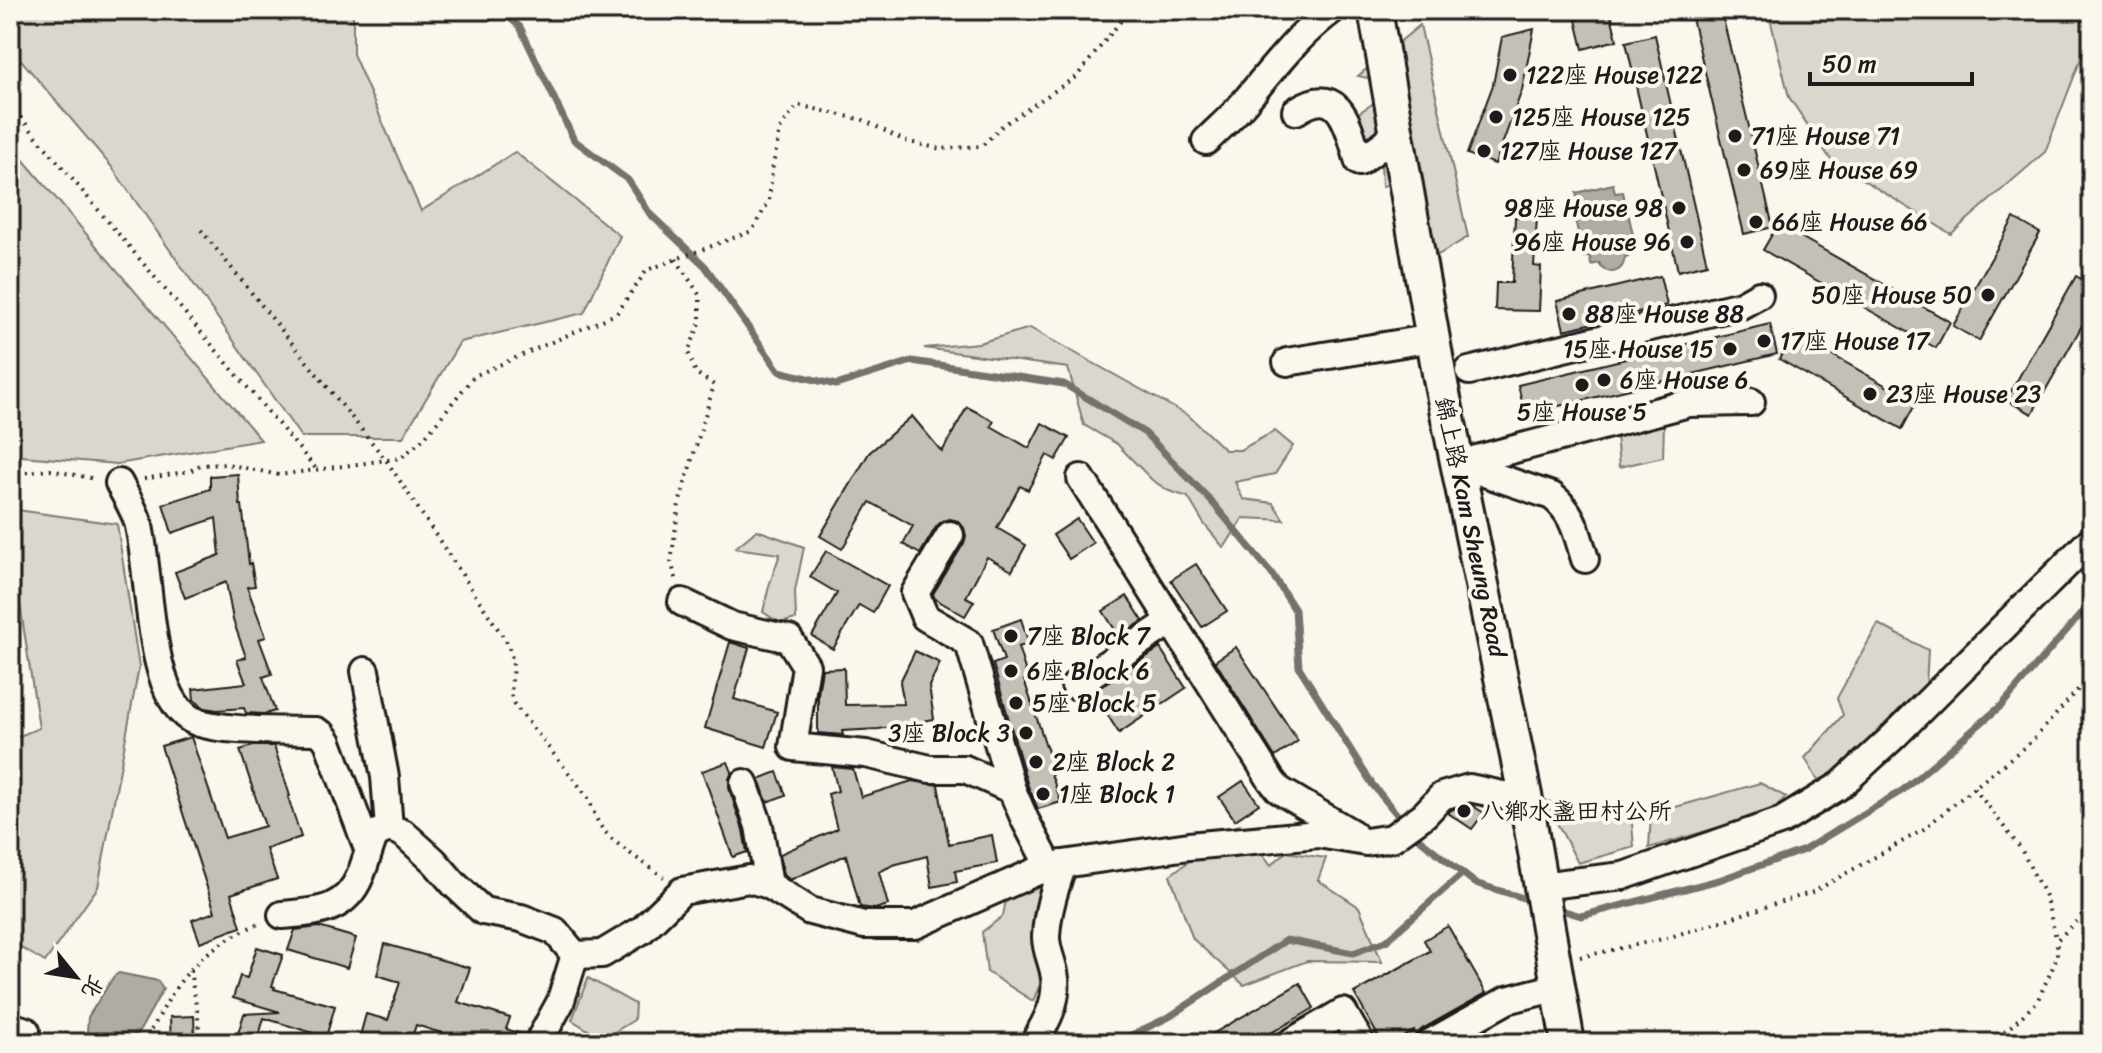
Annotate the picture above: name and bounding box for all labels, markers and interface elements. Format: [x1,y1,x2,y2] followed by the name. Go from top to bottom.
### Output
[1810,36,1972,86] scale bar
[1822,43,1877,85] text: 50 m
[1526,54,1703,96] place label: 122座 House 122
[1501,66,1519,84] marker: 122座 House 122
[1512,96,1691,138] place label: 125座 House 125
[1487,108,1505,126] marker: 125座 House 125
[1751,115,1900,157] place label: 71座 House 71
[1726,127,1744,145] marker: 71座 House 71
[1500,130,1678,172] place label: 127座 House 127
[1475,142,1493,160] marker: 127座 House 127
[1760,149,1918,191] place label: 69座 House 69
[1735,161,1753,179] marker: 69座 House 69
[1503,187,1663,229] place label: 98座 House 98
[1670,199,1688,217] marker: 98座 House 98
[1772,201,1928,243] place label: 66座 House 66
[1747,213,1765,231] marker: 66座 House 66
[1513,221,1671,263] place label: 96座 House 96
[1678,233,1696,251] marker: 96座 House 96
[1811,274,1972,316] place label: 50座 House 50
[1979,286,1997,304] marker: 50座 House 50
[1585,293,1744,335] place label: 88座 House 88
[1560,305,1578,323] marker: 88座 House 88
[1780,320,1930,362] place label: 17座 House 17
[1563,328,1714,370] place label: 15座 House 15
[1755,332,1773,350] marker: 17座 House 17
[1721,340,1739,358] marker: 15座 House 15
[1620,359,1748,401] place label: 6座 House 6
[1595,371,1613,389] marker: 6座 House 6
[1886,373,2041,415] place label: 23座 House 23
[1573,376,1591,394] marker: 5座 House 5
[1861,385,1879,403] marker: 23座 House 23
[1517,391,1647,433] place label: 5座 House 5
[1423,393,1519,662] street label: 錦上路 Kam Sheung Road
[1027,615,1151,657] place label: 7座 Block 7
[1002,627,1020,645] marker: 7座 Block 7
[1027,650,1150,692] place label: 6座 Block 6
[1002,662,1020,680] marker: 6座 Block 6
[1032,682,1157,724] place label: 5座 Block 5
[1007,694,1025,712] marker: 5座 Block 5
[888,712,1010,754] place label: 3座 Block 3
[1017,724,1035,742] marker: 3座 Block 3
[1052,741,1175,783] place label: 2座 Block 2
[1027,753,1045,771] marker: 2座 Block 2
[1059,773,1175,815] place label: 1座 Block 1
[1034,785,1052,803] marker: 1座 Block 1
[1480,790,1672,832] place label: 八鄉水盞田村公所
[1455,802,1473,820] marker: 八鄉水盞田村公所
[36,937,116,1017] north arrow
[70,967,115,1006] text: 北

